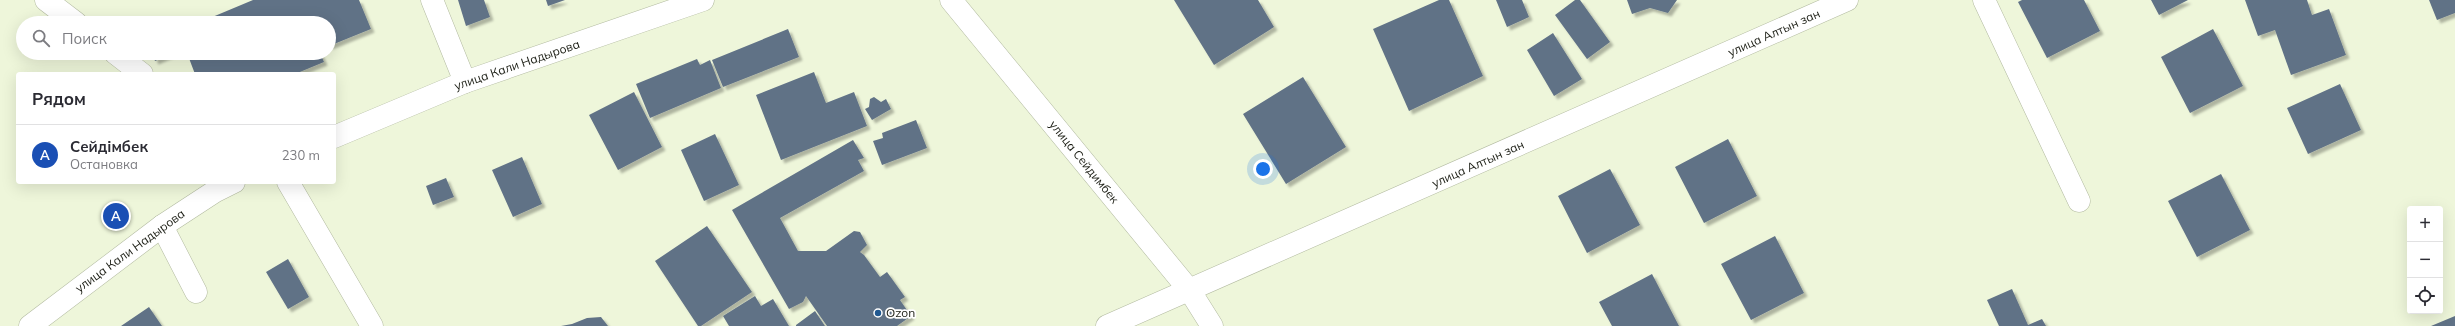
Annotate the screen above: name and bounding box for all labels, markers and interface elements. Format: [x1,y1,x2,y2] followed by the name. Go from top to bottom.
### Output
[1725,6,1822,60] street label: улица Алтын зан
[16,16,336,60] search box
[30,27,52,49] icon: search
[62,29,107,48] text: Поиск
[452,36,582,93] street label: улица Кали Надырова
[32,88,86,109] text: Рядом
[1046,117,1123,207] street label: улица Сейдимбек
[70,137,148,156] text: Сейдімбек
[1429,137,1526,191] street label: улица Алтын зан
[40,147,50,163] text: A
[282,147,320,163] text: 230 m
[70,156,138,172] text: Остановка
[1253,159,1273,179] your location
[103,201,129,231] pin: A
[72,206,187,295] street label: улица Кали Надырова
[2407,206,2443,314] map controls
[2407,206,2443,242] button: +
[2407,242,2443,278] button: −
[2407,278,2443,314] button: locate
[886,305,915,320] place label: Ozon
[873,308,883,318] marker: Ozon

